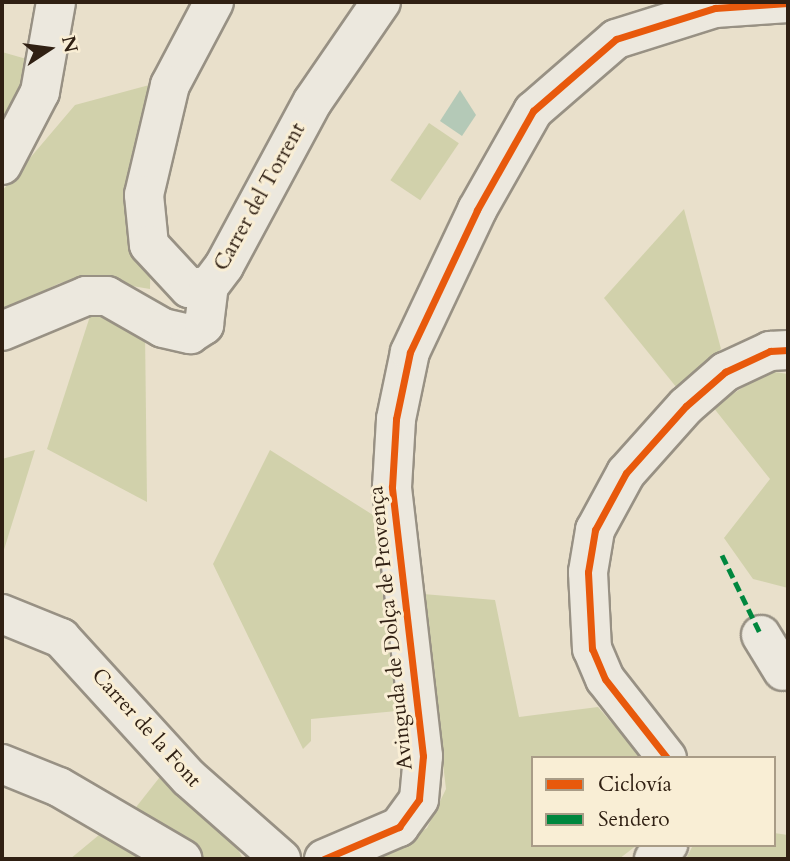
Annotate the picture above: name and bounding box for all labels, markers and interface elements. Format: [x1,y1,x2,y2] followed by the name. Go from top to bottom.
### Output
[14,14,84,84] north arrow
[55,33,84,55] text: N
[209,119,311,275] street label: Carrer del Torrent
[364,485,418,771] street label: Avinguda de Dolça de Provença
[86,663,206,793] street label: Carrer de la Font
[531,756,776,847] legend
[598,770,672,799] text: Ciclovía
[598,805,670,834] text: Sendero

